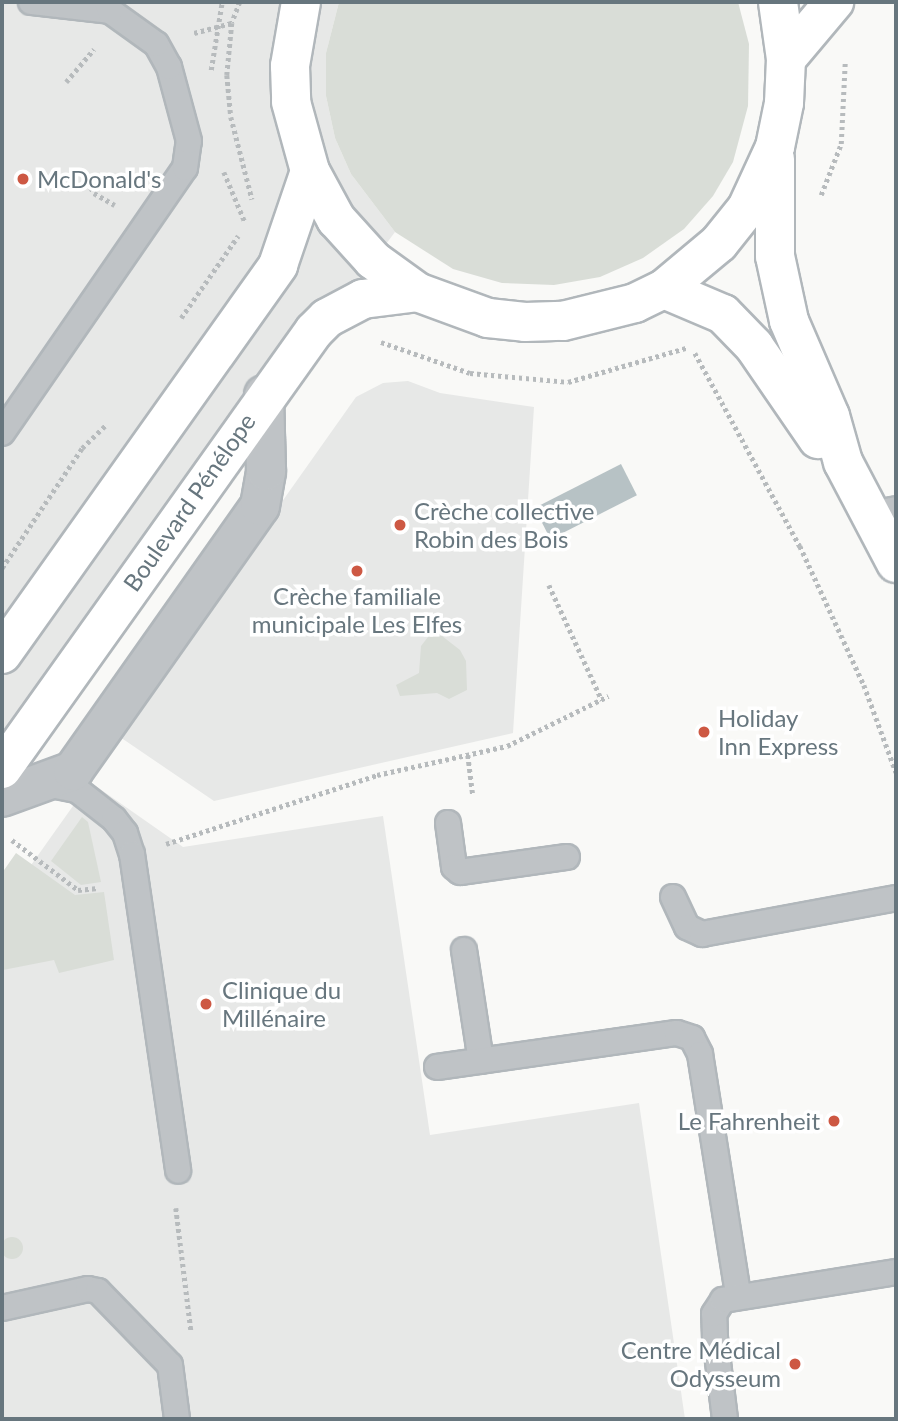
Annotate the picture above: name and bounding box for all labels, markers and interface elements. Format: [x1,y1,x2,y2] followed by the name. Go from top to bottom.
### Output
[37,165,161,193] place label: McDonald's
[15,171,31,187] marker: McDonald's
[117,408,261,596] street label: Boulevard Pénélope
[414,497,594,553] place label: Crèche collective Robin des Bois
[392,517,408,533] marker: Crèche collective Robin des Bois
[349,563,365,579] marker: Crèche familiale municipale Les Elfes
[252,582,462,638] place label: Crèche familiale municipale Les Elfes
[718,704,838,760] place label: Holiday Inn Express
[696,724,712,740] marker: Holiday Inn Express
[222,976,341,1032] place label: Clinique du Millénaire
[196,994,216,1014] marker: Clinique du Millénaire
[678,1107,820,1135] place label: Le Fahrenheit
[826,1113,842,1129] marker: Le Fahrenheit
[621,1336,781,1392] place label: Centre Médical Odysseum
[787,1356,803,1372] marker: Centre Médical Odysseum

